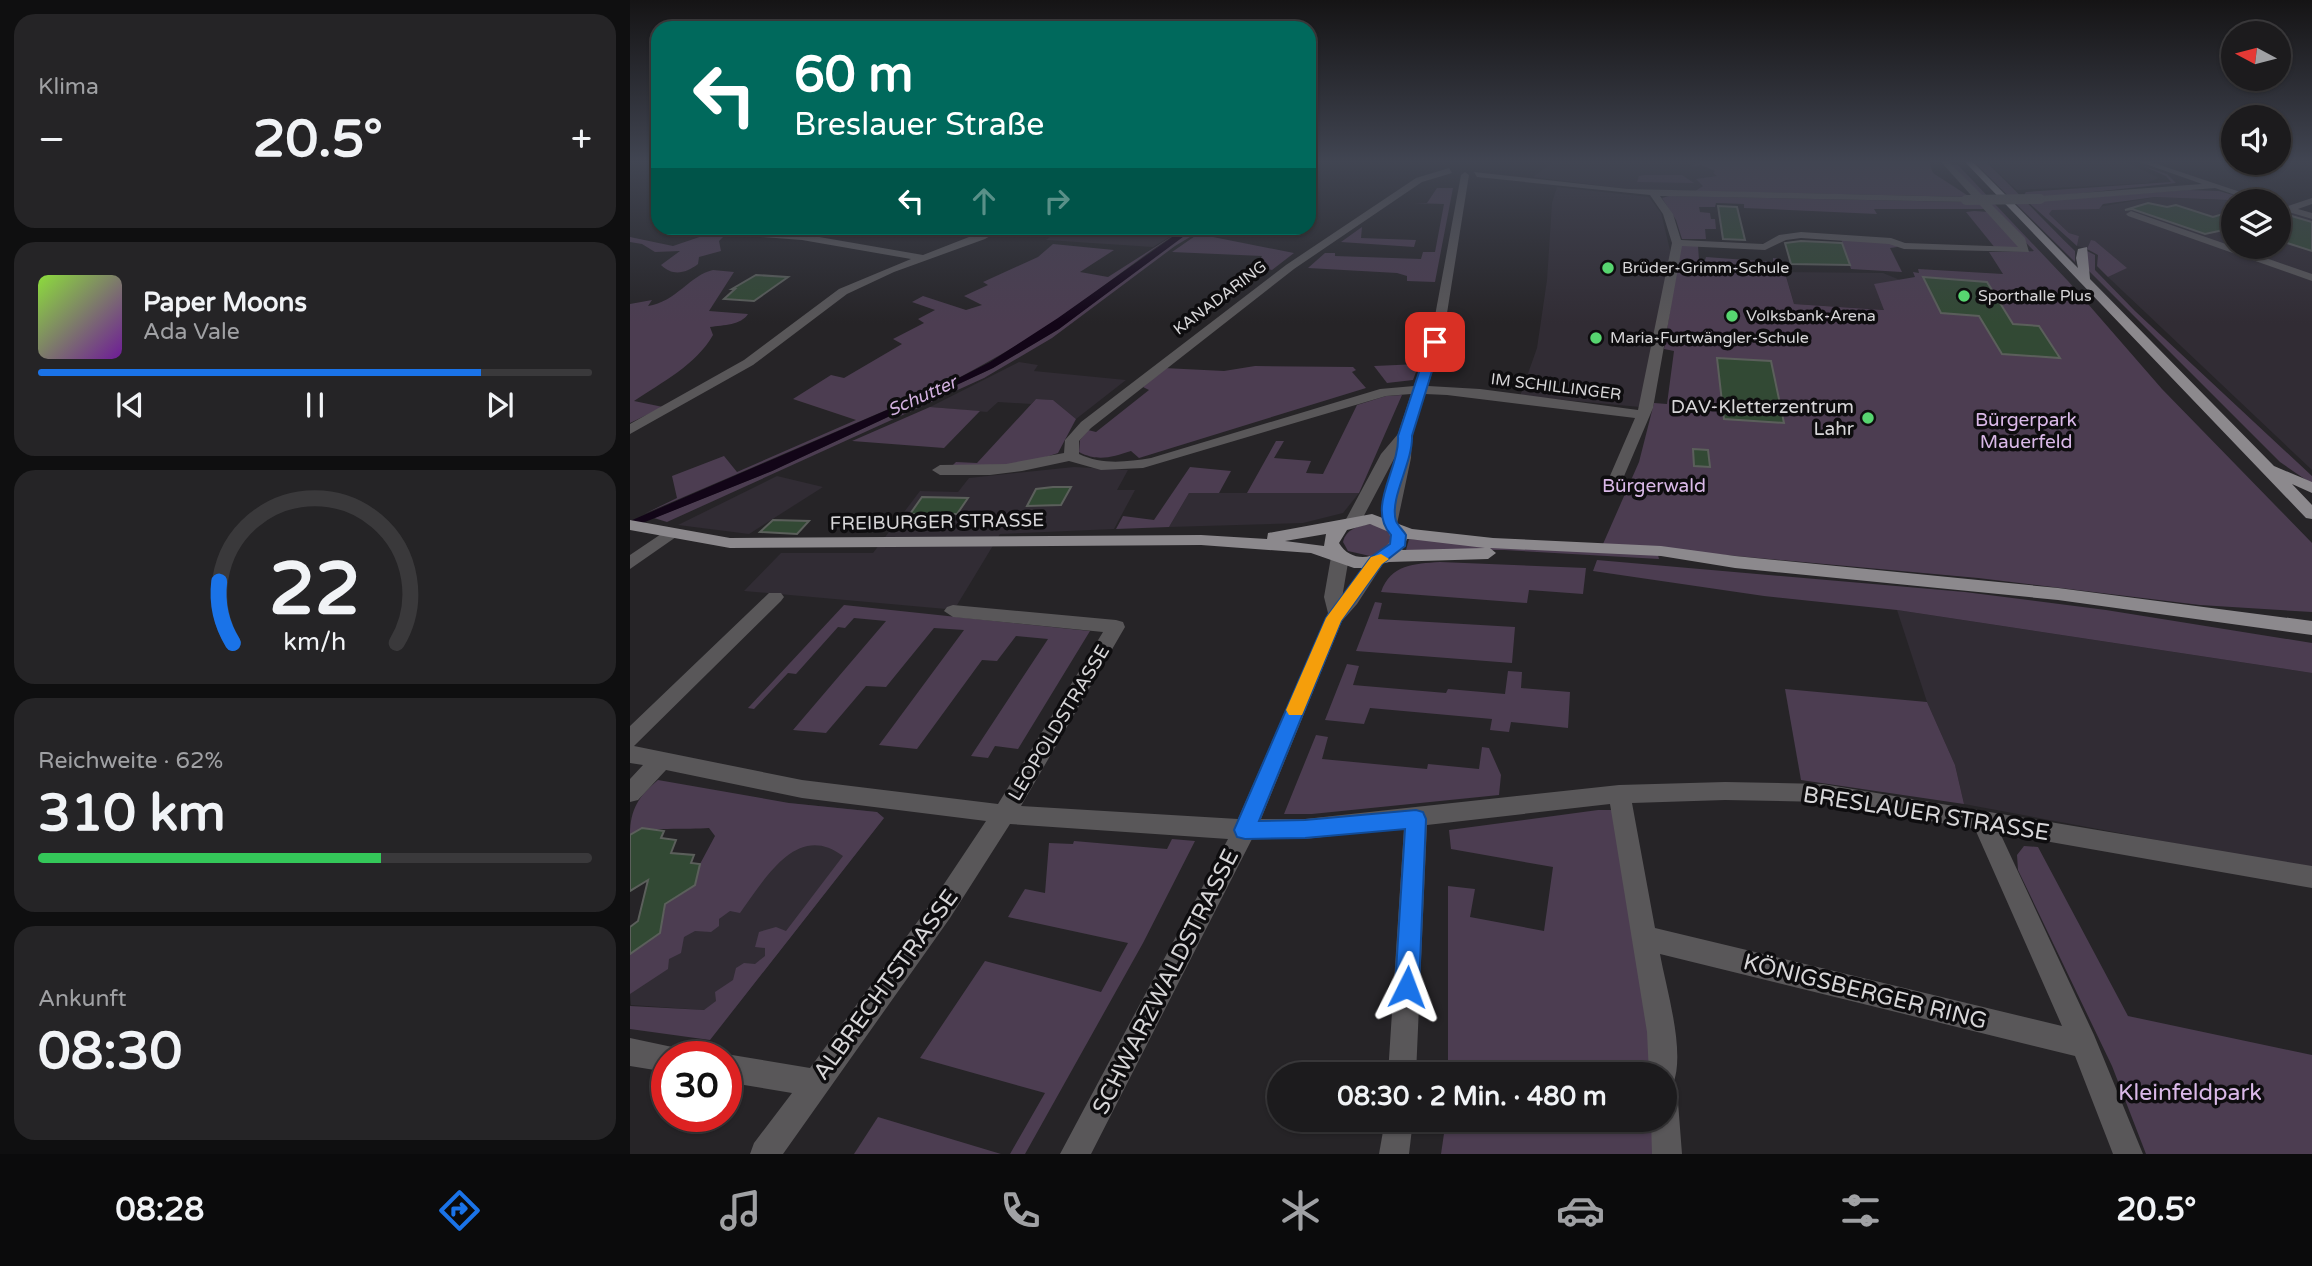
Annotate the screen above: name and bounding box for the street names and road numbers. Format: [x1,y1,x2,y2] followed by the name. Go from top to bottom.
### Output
[1169,256,1271,340] street label: KANADARING
[1490,369,1622,405] street label: IM SCHILLINGER
[830,509,1044,535] street label: FREIBURGER STRASSE
[1004,641,1114,805] street label: LEOPOLDSTRASSE
[1801,781,2051,847] street label: BRESLAUER STRASSE
[1087,845,1245,1119] street label: SCHWARZWALDSTRASSE
[808,884,964,1086] street label: ALBRECHTSTRASSE
[1740,948,1990,1036] street label: KÖNIGSBERGER RING

